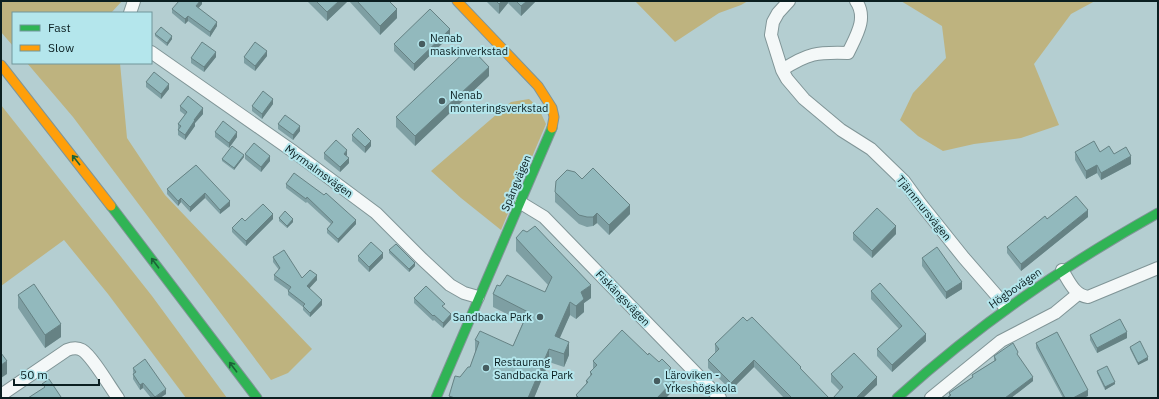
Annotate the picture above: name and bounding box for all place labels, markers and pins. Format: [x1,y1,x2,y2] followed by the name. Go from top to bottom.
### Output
[430,31,508,58] place label: Nenab maskinverkstad
[417,39,427,49] marker: Nenab maskinverkstad
[450,88,548,115] place label: Nenab monteringsverkstad
[437,96,447,106] marker: Nenab monteringsverkstad
[453,310,532,324] place label: Sandbacka Park
[535,312,545,322] marker: Sandbacka Park
[494,355,573,382] place label: Restaurang Sandbacka Park
[481,363,491,373] marker: Restaurang Sandbacka Park
[665,368,736,395] place label: Läroviken - Yrkeshögskola
[652,376,662,386] marker: Läroviken - Yrkeshögskola

